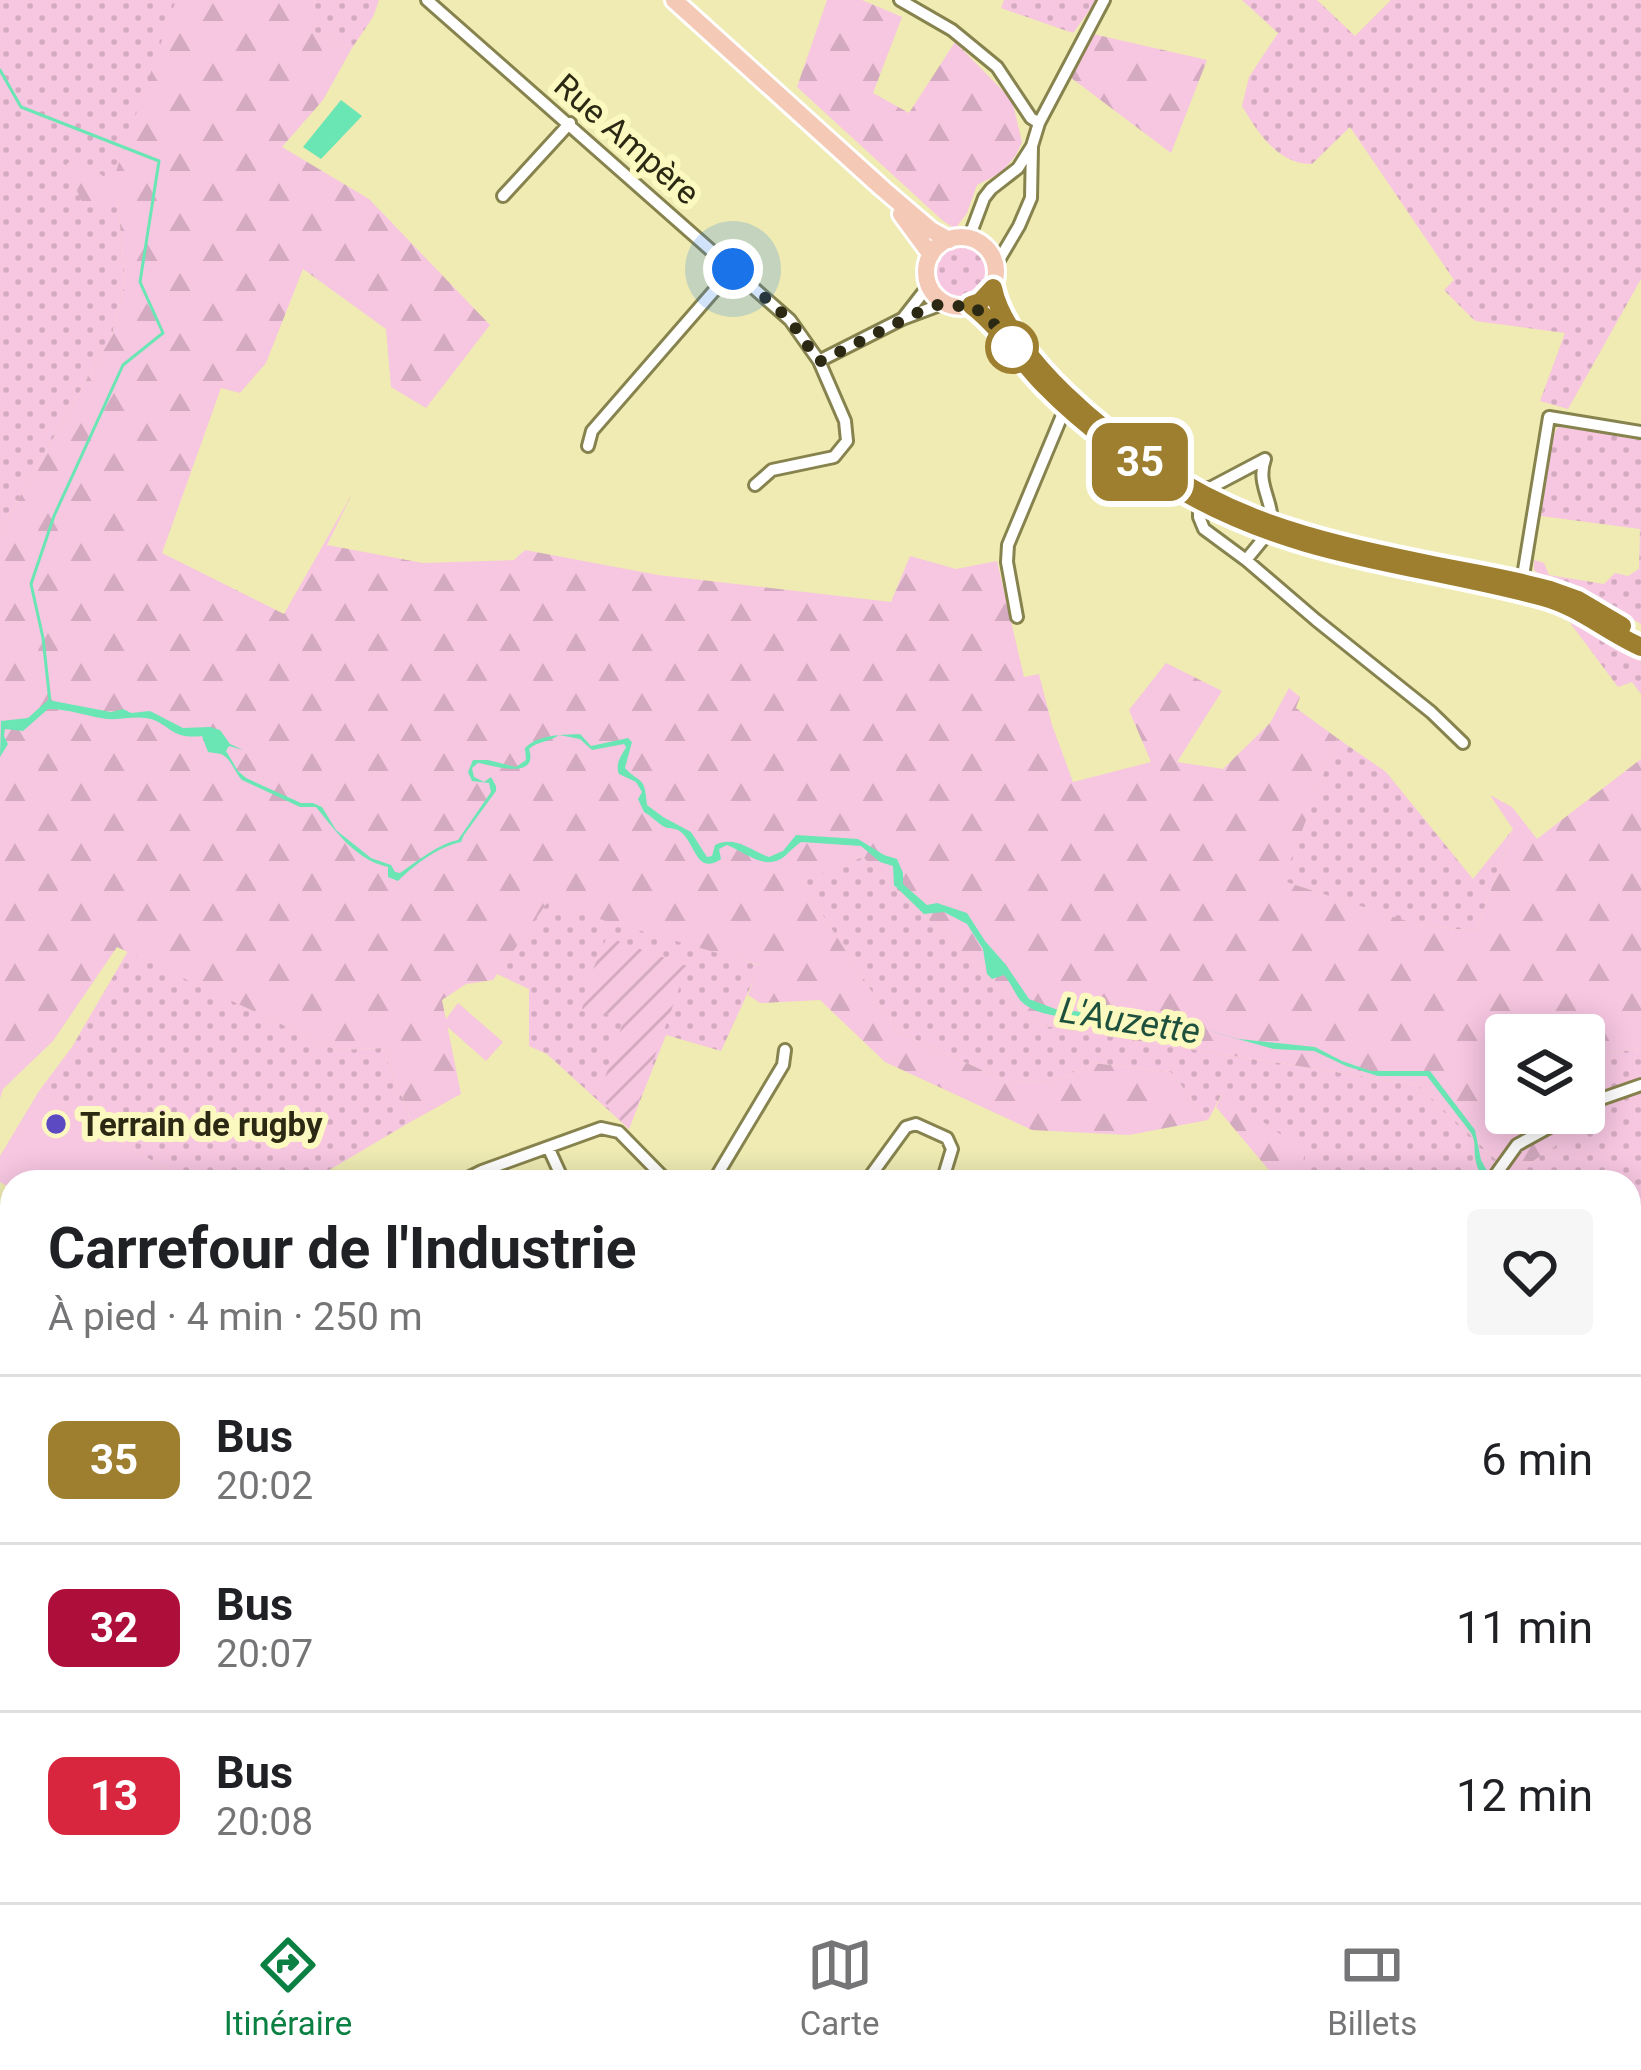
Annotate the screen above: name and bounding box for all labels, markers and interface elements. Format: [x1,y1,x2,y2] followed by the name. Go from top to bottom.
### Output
[547,66,707,212] street label: Rue Ampère
[703,239,763,299] your location
[987,322,1037,372] unlabelled marker
[1086,423,1194,501] line badge: 35
[1116,437,1164,486] text: 35
[1057,989,1203,1053] water label: L'Auzette
[1485,1014,1605,1134] map controls
[1485,1014,1605,1134] button: layers
[80,1105,323,1144] place label: Terrain de rugby
[43,1111,69,1137] marker: Terrain de rugby
[1467,1209,1593,1335] button: heart
[48,1215,637,1282] text: Carrefour de l'Industrie
[48,1294,423,1340] text: À pied · 4 min · 250 m
[216,1410,293,1463] text: Bus
[1481,1433,1593,1486] text: 6 min
[90,1435,138,1484] text: 35
[216,1463,313,1509] text: 20:02
[216,1578,293,1631] text: Bus
[1456,1601,1593,1654] text: 11 min
[90,1603,138,1652] text: 32
[216,1631,313,1677] text: 20:07
[216,1746,293,1799] text: Bus
[1456,1769,1593,1822] text: 12 min
[90,1771,138,1820] text: 13
[216,1799,313,1845] text: 20:08
[224,1932,352,2043] tab: Itinéraire
[800,1932,880,2043] tab: Carte
[1327,1932,1417,2043] tab: Billets

